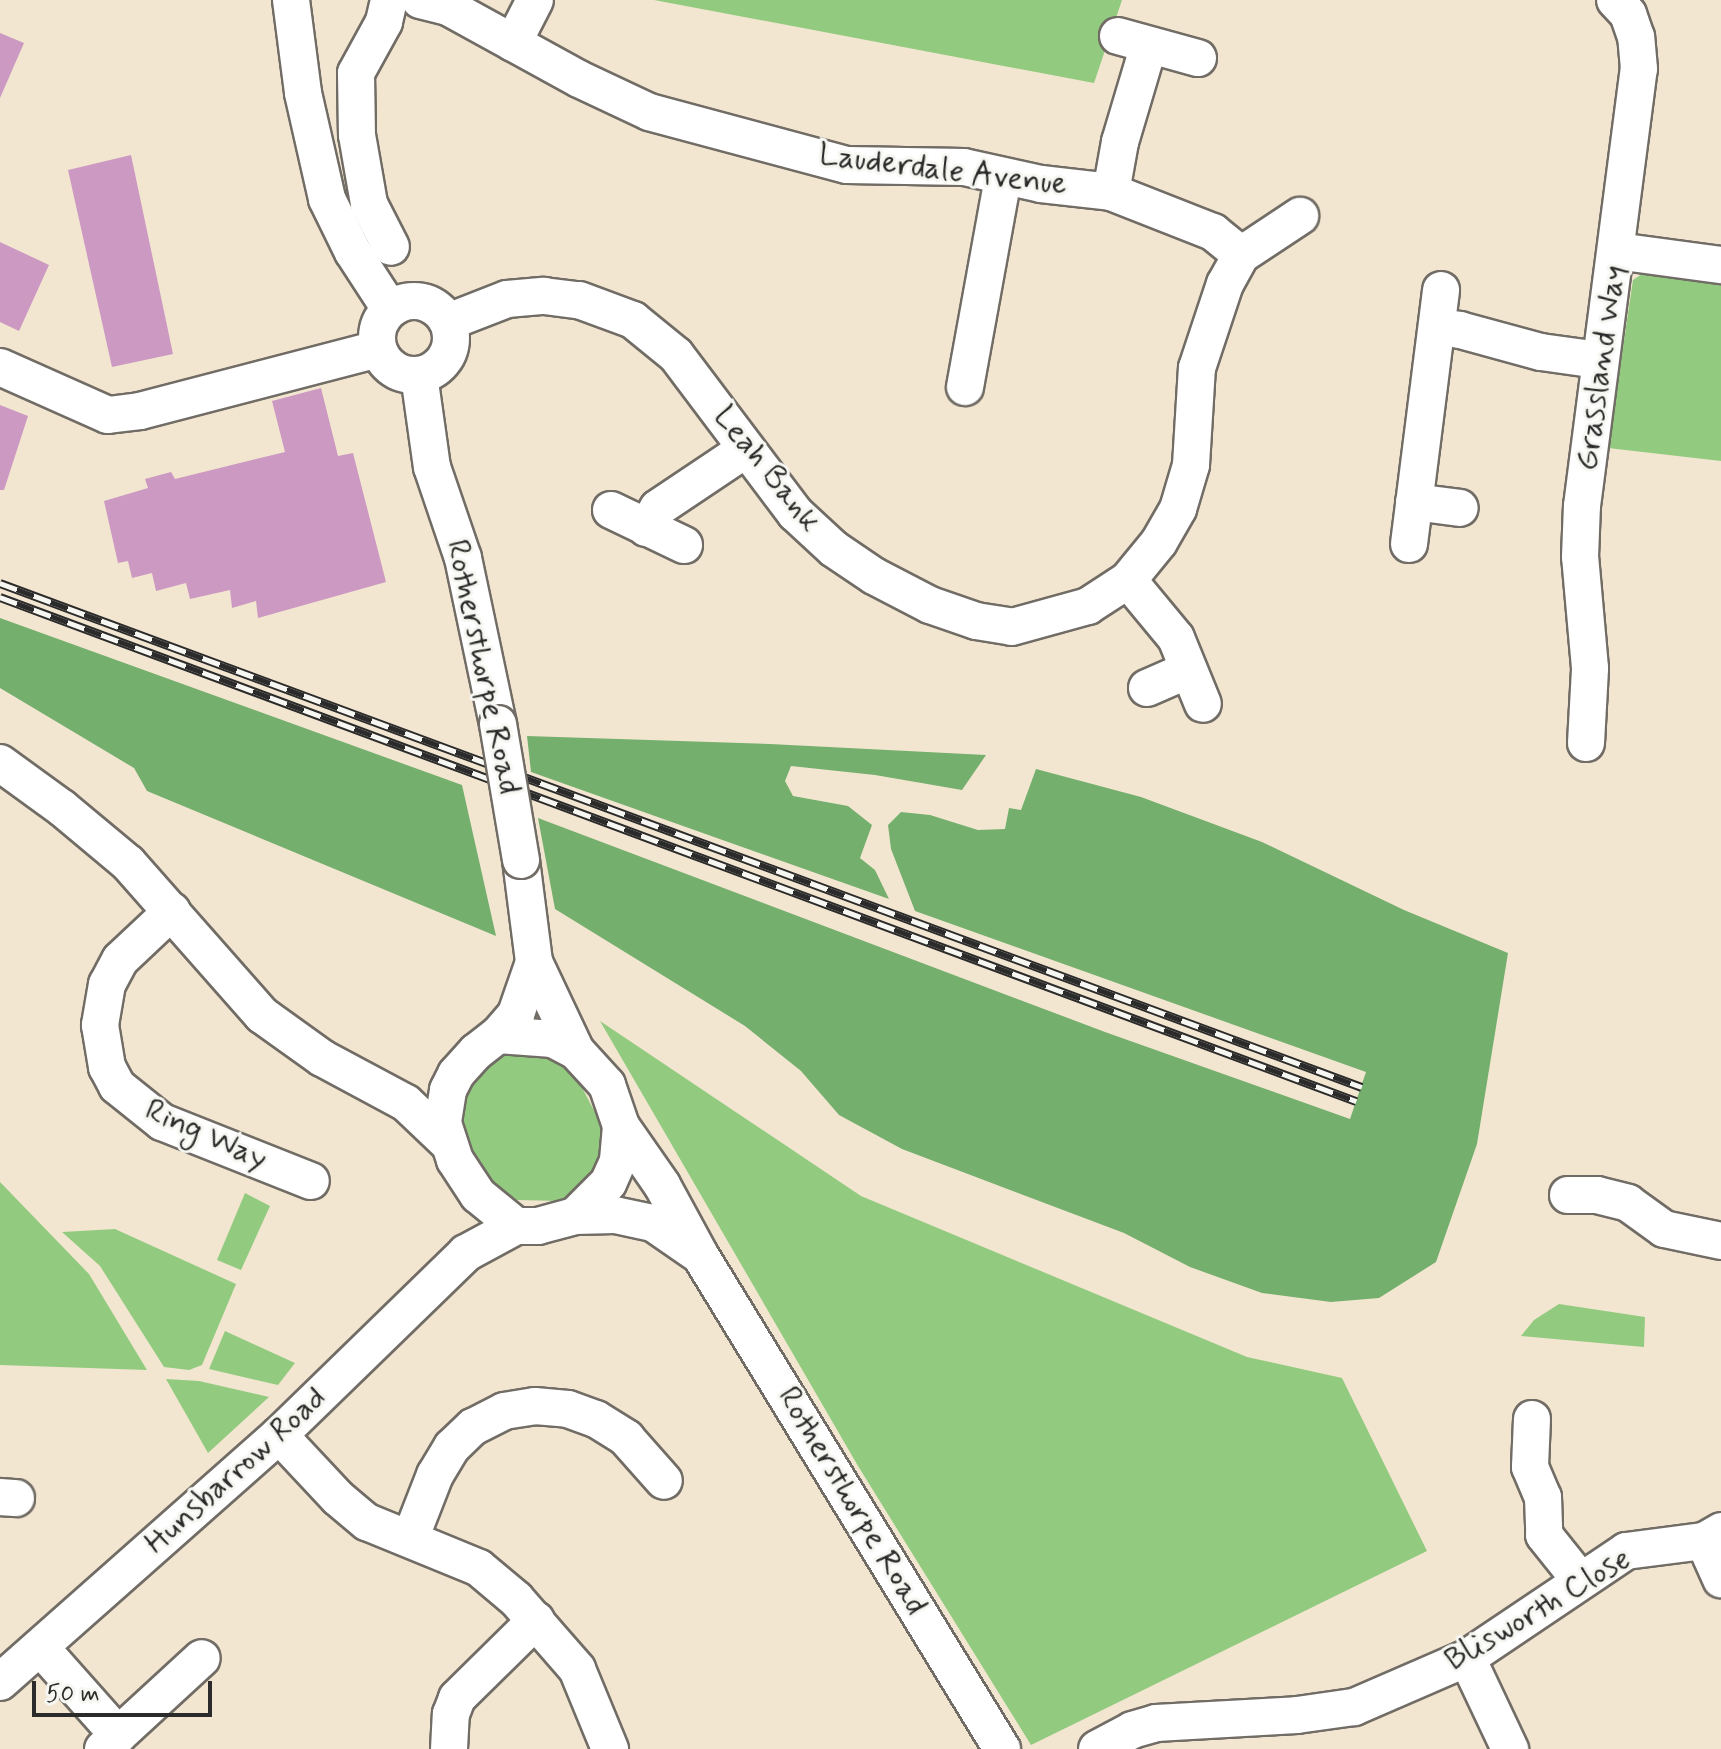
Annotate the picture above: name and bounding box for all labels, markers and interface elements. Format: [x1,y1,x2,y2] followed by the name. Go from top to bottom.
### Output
[814,135,1072,205] street label: Lauderdale Avenue
[1567,261,1635,475] street label: Grassland Way
[706,400,828,538] street label: Leah Bank
[438,538,528,796] street label: Rothersthorpe Road
[139,1091,273,1179] street label: Ring Way
[137,1379,335,1563] street label: Hunsbarrow Road
[770,1382,934,1620] street label: Rothersthorpe Road
[1438,1540,1638,1680] street label: Blisworth Close
[36,1665,216,1715] scale bar
[46,1679,100,1710] text: 50 m

